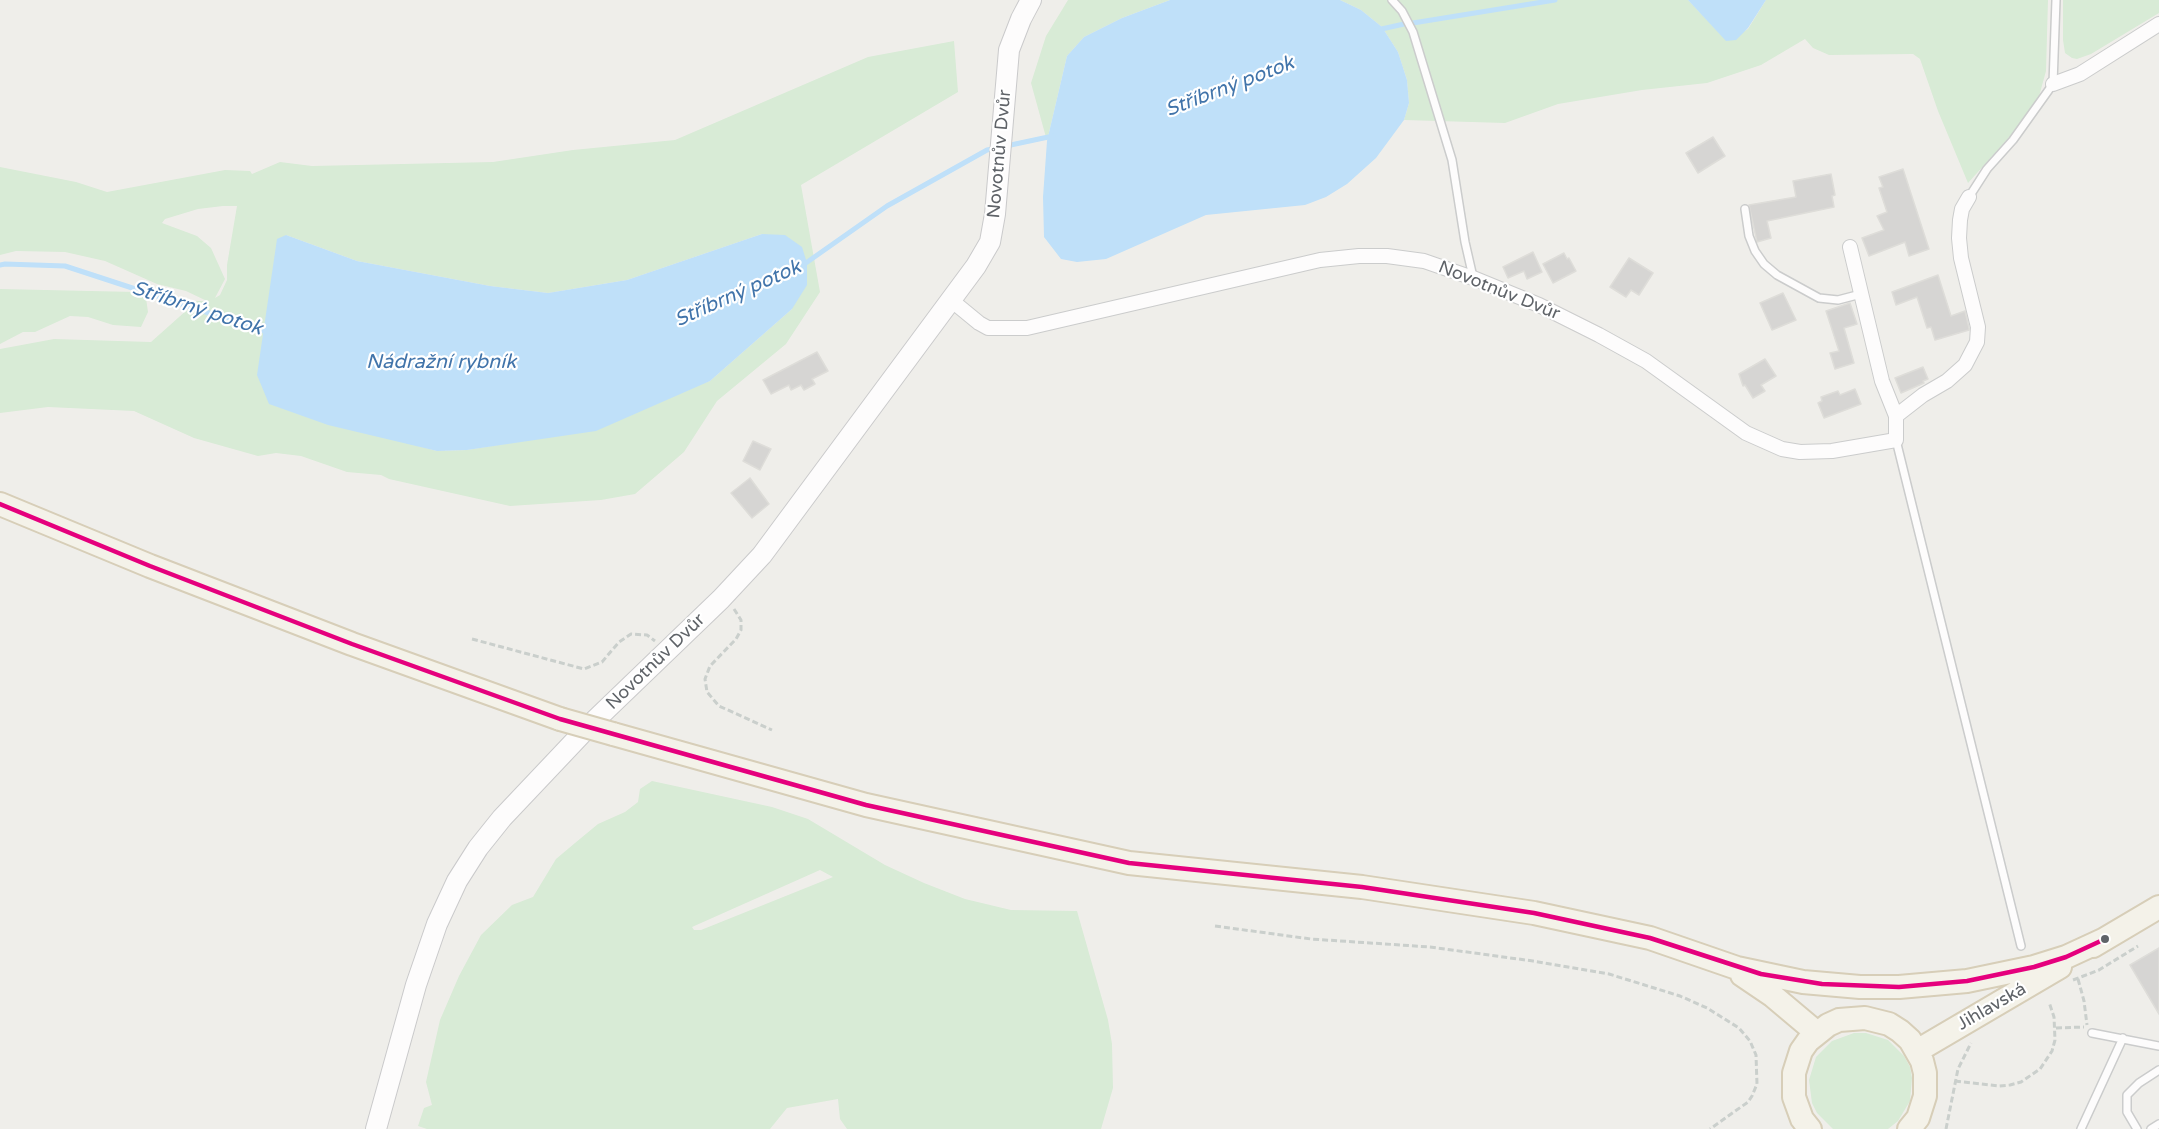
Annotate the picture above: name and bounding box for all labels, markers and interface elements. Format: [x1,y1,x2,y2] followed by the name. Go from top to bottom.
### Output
[1162,51,1298,123] water label: Stříbrný potok
[984,89,1016,219] street label: Novotnův Dvůr
[671,255,805,333] water label: Stříbrný potok
[1435,257,1563,325] street label: Novotnův Dvůr
[129,277,265,341] water label: Stříbrný potok
[366,351,516,375] water label: Nádražní rybník
[602,609,710,715] street label: Novotnův Dvůr
[2099,933,2111,945] unlabelled marker
[1954,979,2030,1035] street label: Jihlavská

